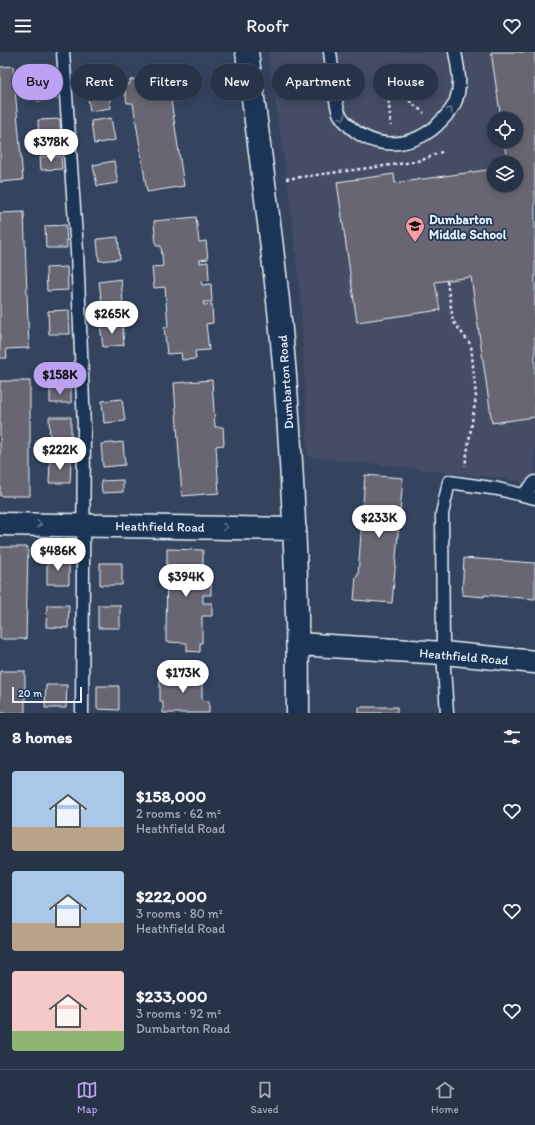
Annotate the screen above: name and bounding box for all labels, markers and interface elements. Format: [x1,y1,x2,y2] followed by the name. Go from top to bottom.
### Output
[12,15,34,37] icon: menu
[246,15,289,37] text: Roofr
[501,15,523,37] icon: heart
[12,64,63,100] chip: Buy
[71,64,127,100] chip: Rent
[135,64,202,100] chip: Filters
[210,64,264,100] chip: New
[272,64,365,100] chip: Apartment
[373,64,438,100] chip: House
[445,107,452,114] one-way arrow
[338,112,345,119] one-way arrow
[487,112,523,192] map controls
[487,112,523,148] button: locate
[23,129,79,163] pin: $378K
[33,134,69,149] text: $378K
[487,156,523,192] button: layers
[429,212,507,242] place label: Dumbarton Middle School
[404,215,426,243] school or university icon: Dumbarton Middle School
[84,301,140,335] pin: $265K
[94,306,130,321] text: $265K
[275,334,296,430] street label: Dumbarton Road
[32,362,88,396] pin: $158K
[43,367,77,382] text: $158K
[32,437,88,471] pin: $222K
[42,442,78,457] text: $222K
[351,505,407,539] pin: $233K
[361,510,397,525] text: $233K
[115,518,205,535] street label: Heathfield Road
[36,520,42,528] one-way arrow
[222,523,228,532] one-way arrow
[30,538,86,572] pin: $486K
[40,543,76,558] text: $486K
[158,564,214,598] pin: $394K
[168,569,204,584] text: $394K
[419,645,509,668] street label: Heathfield Road
[155,660,211,694] pin: $173K
[166,665,200,680] text: $173K
[12,685,82,704] scale bar
[18,687,42,700] text: 20 m
[501,726,523,748] icon: filters
[12,727,72,747] text: 8 homes
[136,786,206,806] text: $158,000
[44,787,92,835] icon: home
[501,800,523,822] icon: heart
[136,806,221,821] text: 2 rooms · 62 m²
[136,821,225,836] text: Heathfield Road
[136,886,207,906] text: $222,000
[44,887,92,935] icon: home
[501,900,523,922] icon: heart
[136,906,223,921] text: 3 rooms · 80 m²
[136,921,225,936] text: Heathfield Road
[136,986,208,1006] text: $233,000
[44,987,92,1035] icon: home
[501,1000,523,1022] icon: heart
[136,1006,221,1021] text: 3 rooms · 92 m²
[136,1021,230,1036] text: Dumbarton Road
[76,1079,98,1116] tab: Map
[251,1079,279,1116] tab: Saved
[431,1079,459,1116] tab: Home

